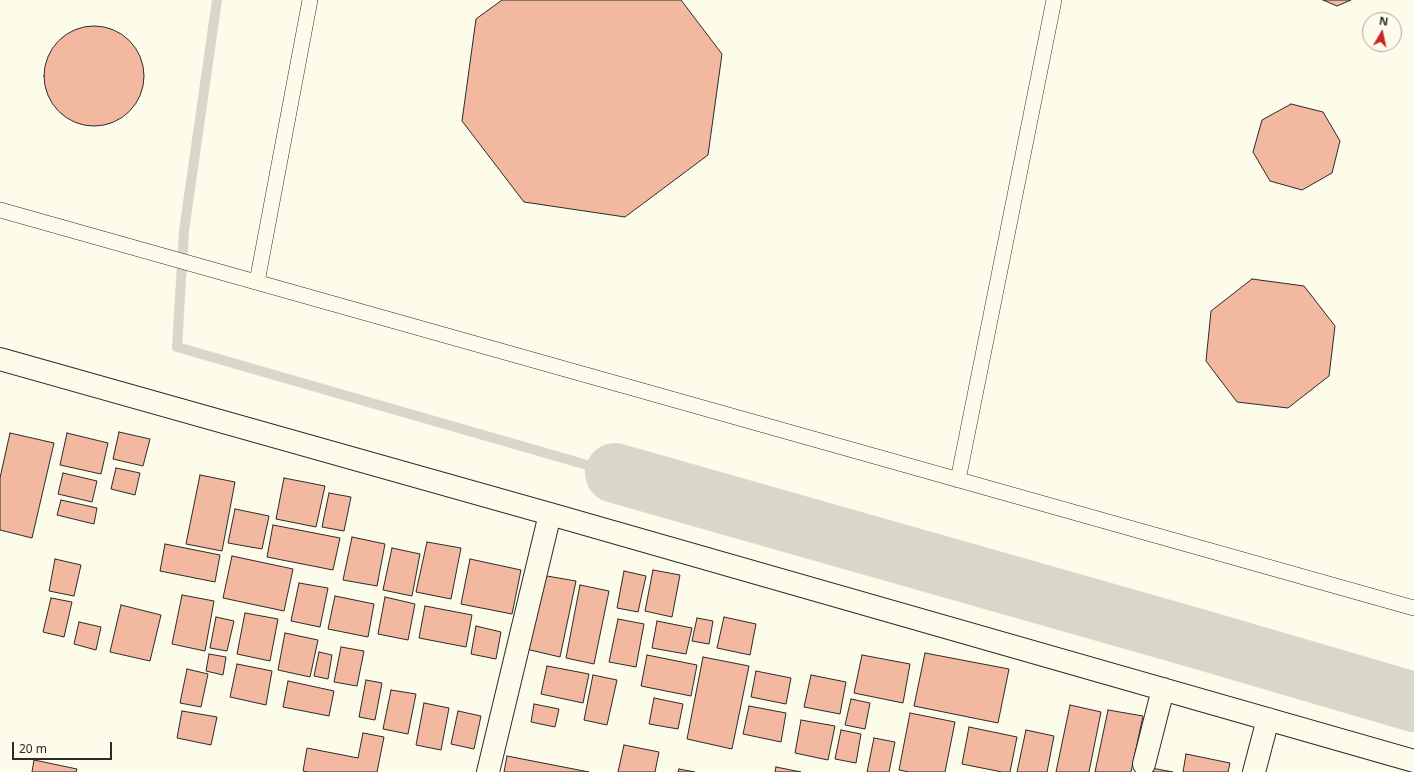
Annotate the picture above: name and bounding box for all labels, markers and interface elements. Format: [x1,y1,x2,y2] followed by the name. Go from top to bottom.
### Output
[1362,12,1402,52] north arrow
[1378,13,1389,29] text: N
[14,734,114,760] scale bar
[19,740,47,757] text: 20 m

